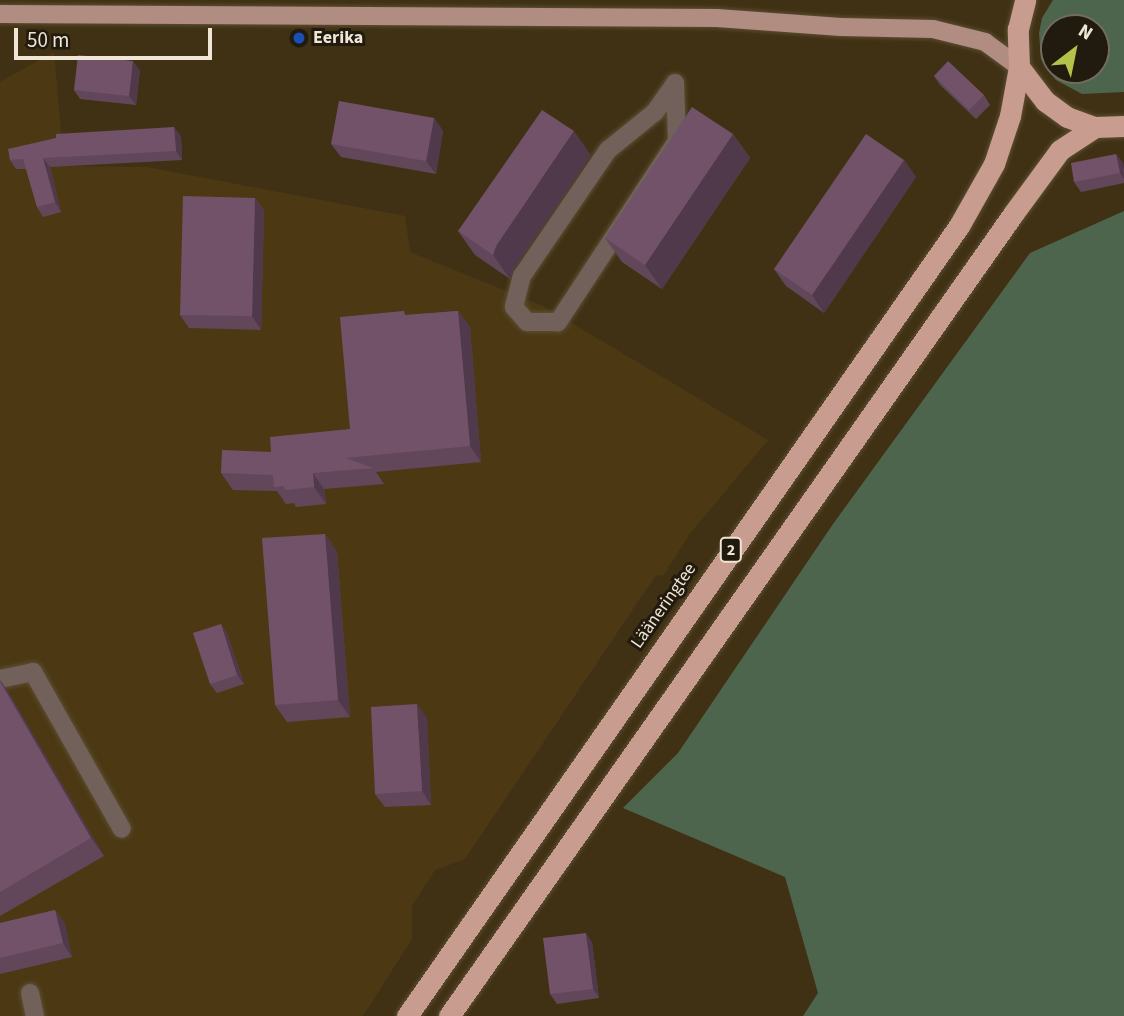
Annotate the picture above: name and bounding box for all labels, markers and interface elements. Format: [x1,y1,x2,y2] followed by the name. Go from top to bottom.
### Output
[18,14,215,58] scale bar
[1040,14,1110,84] north arrow
[1073,18,1098,47] text: N
[27,25,69,55] text: 50 m
[313,27,363,49] place label: Eerika
[291,30,307,46] marker: Eerika
[719,538,743,562] road number: 2
[627,559,701,653] street label: Lääneringtee

